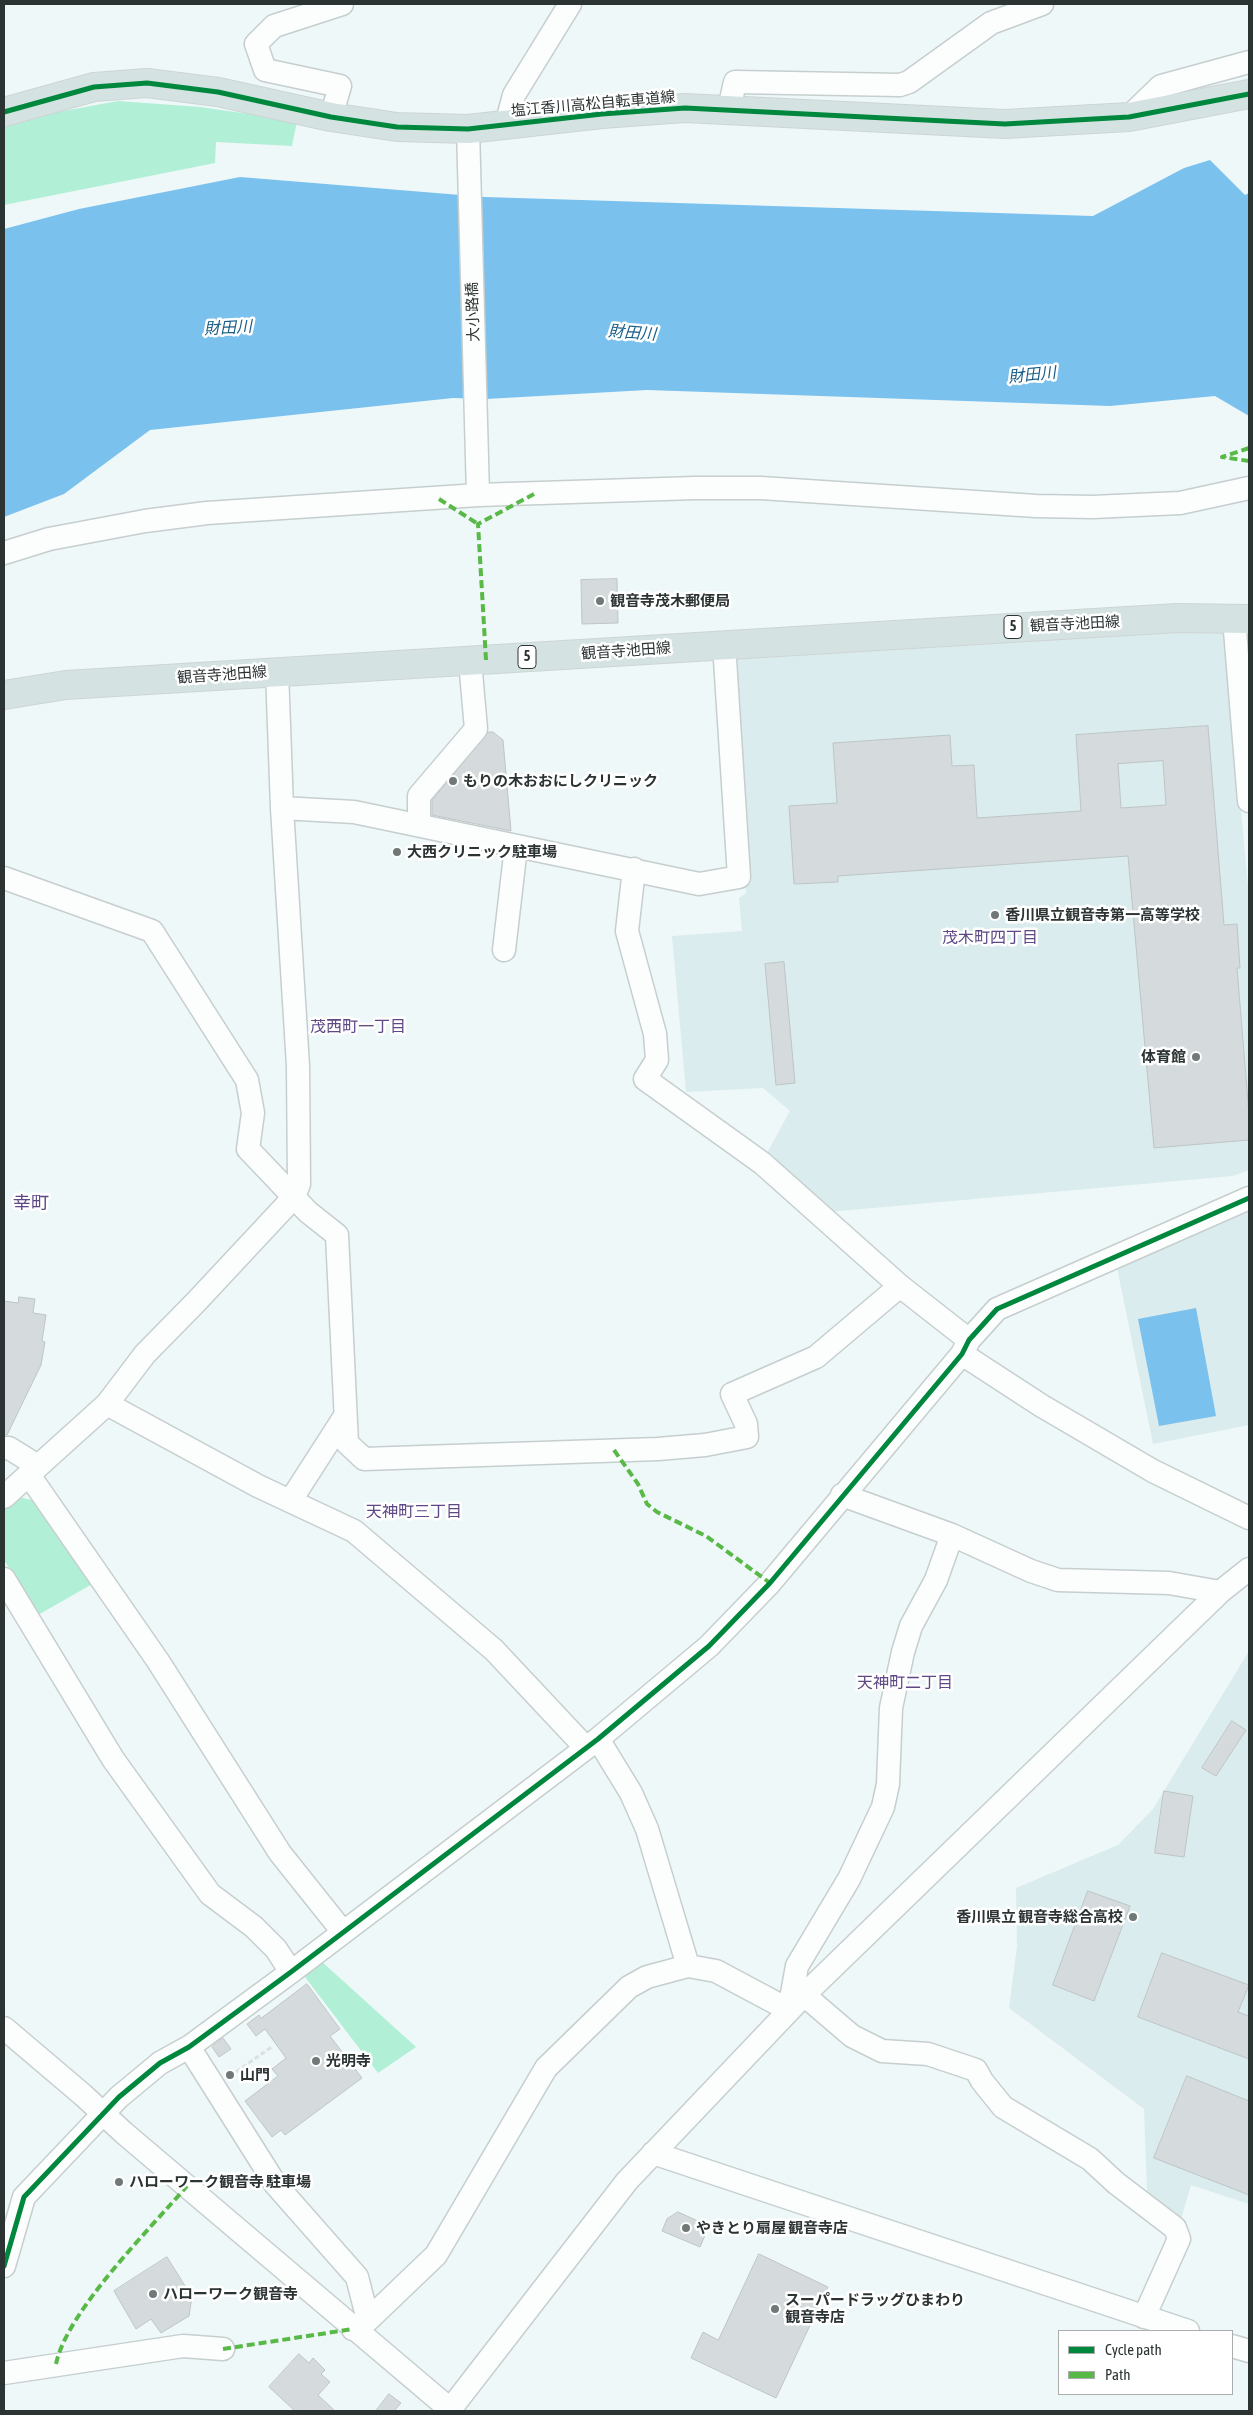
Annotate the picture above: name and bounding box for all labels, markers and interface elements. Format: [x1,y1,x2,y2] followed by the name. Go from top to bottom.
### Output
[510,88,676,120] street label: 塩江香川高松自転車道線
[463,282,483,342] street label: 大小路橋
[204,317,252,339] water label: 財田川
[607,322,657,344] water label: 財田川
[1007,363,1057,387] water label: 財田川
[610,592,730,610] place label: 観音寺茂木郵便局
[594,595,606,607] marker: 観音寺茂木郵便局
[1030,613,1120,635] street label: 観音寺池田線
[1004,616,1022,638] road number: 5
[580,639,672,663] street label: 観音寺池田線
[518,646,536,669] road number: 5
[176,663,268,687] street label: 観音寺池田線
[463,772,658,790] place label: もりの木おおにしクリニック
[447,775,459,787] marker: もりの木おおにしクリニック
[407,843,557,861] place label: 大西クリニック駐車場
[391,846,403,858] marker: 大西クリニック駐車場
[1005,906,1200,924] place label: 香川県立観音寺第一高等学校
[989,909,1001,921] marker: 香川県立観音寺第一高等学校
[942,928,1038,948] district label: 茂木町四丁目
[310,1017,406,1037] district label: 茂西町一丁目
[1141,1048,1186,1066] place label: 体育館
[1190,1051,1202,1063] marker: 体育館
[13,1192,49,1214] district label: 幸町
[366,1502,462,1522] district label: 天神町三丁目
[857,1673,953,1693] district label: 天神町二丁目
[956,1908,1123,1926] place label: 香川県立 観音寺総合高校
[1127,1911,1139,1923] marker: 香川県立 観音寺総合高校
[326,2052,371,2070] place label: 光明寺
[310,2055,322,2067] marker: 光明寺
[240,2066,270,2084] place label: 山門
[224,2069,236,2081] marker: 山門
[129,2173,311,2191] place label: ハローワーク観音寺 駐車場
[113,2176,125,2188] marker: ハローワーク観音寺 駐車場
[696,2219,848,2237] place label: やきとり扇屋 観音寺店
[680,2222,692,2234] marker: やきとり扇屋 観音寺店
[163,2285,298,2303] place label: ハローワーク観音寺
[147,2288,159,2300] marker: ハローワーク観音寺
[785,2291,965,2326] place label: スーパードラッグひまわり 観音寺店
[769,2303,781,2315] marker: スーパードラッグひまわり 観音寺店
[1058,2330,1233,2395] legend
[1105,2341,1162,2358] text: Cycle path
[1105,2366,1131,2383] text: Path

